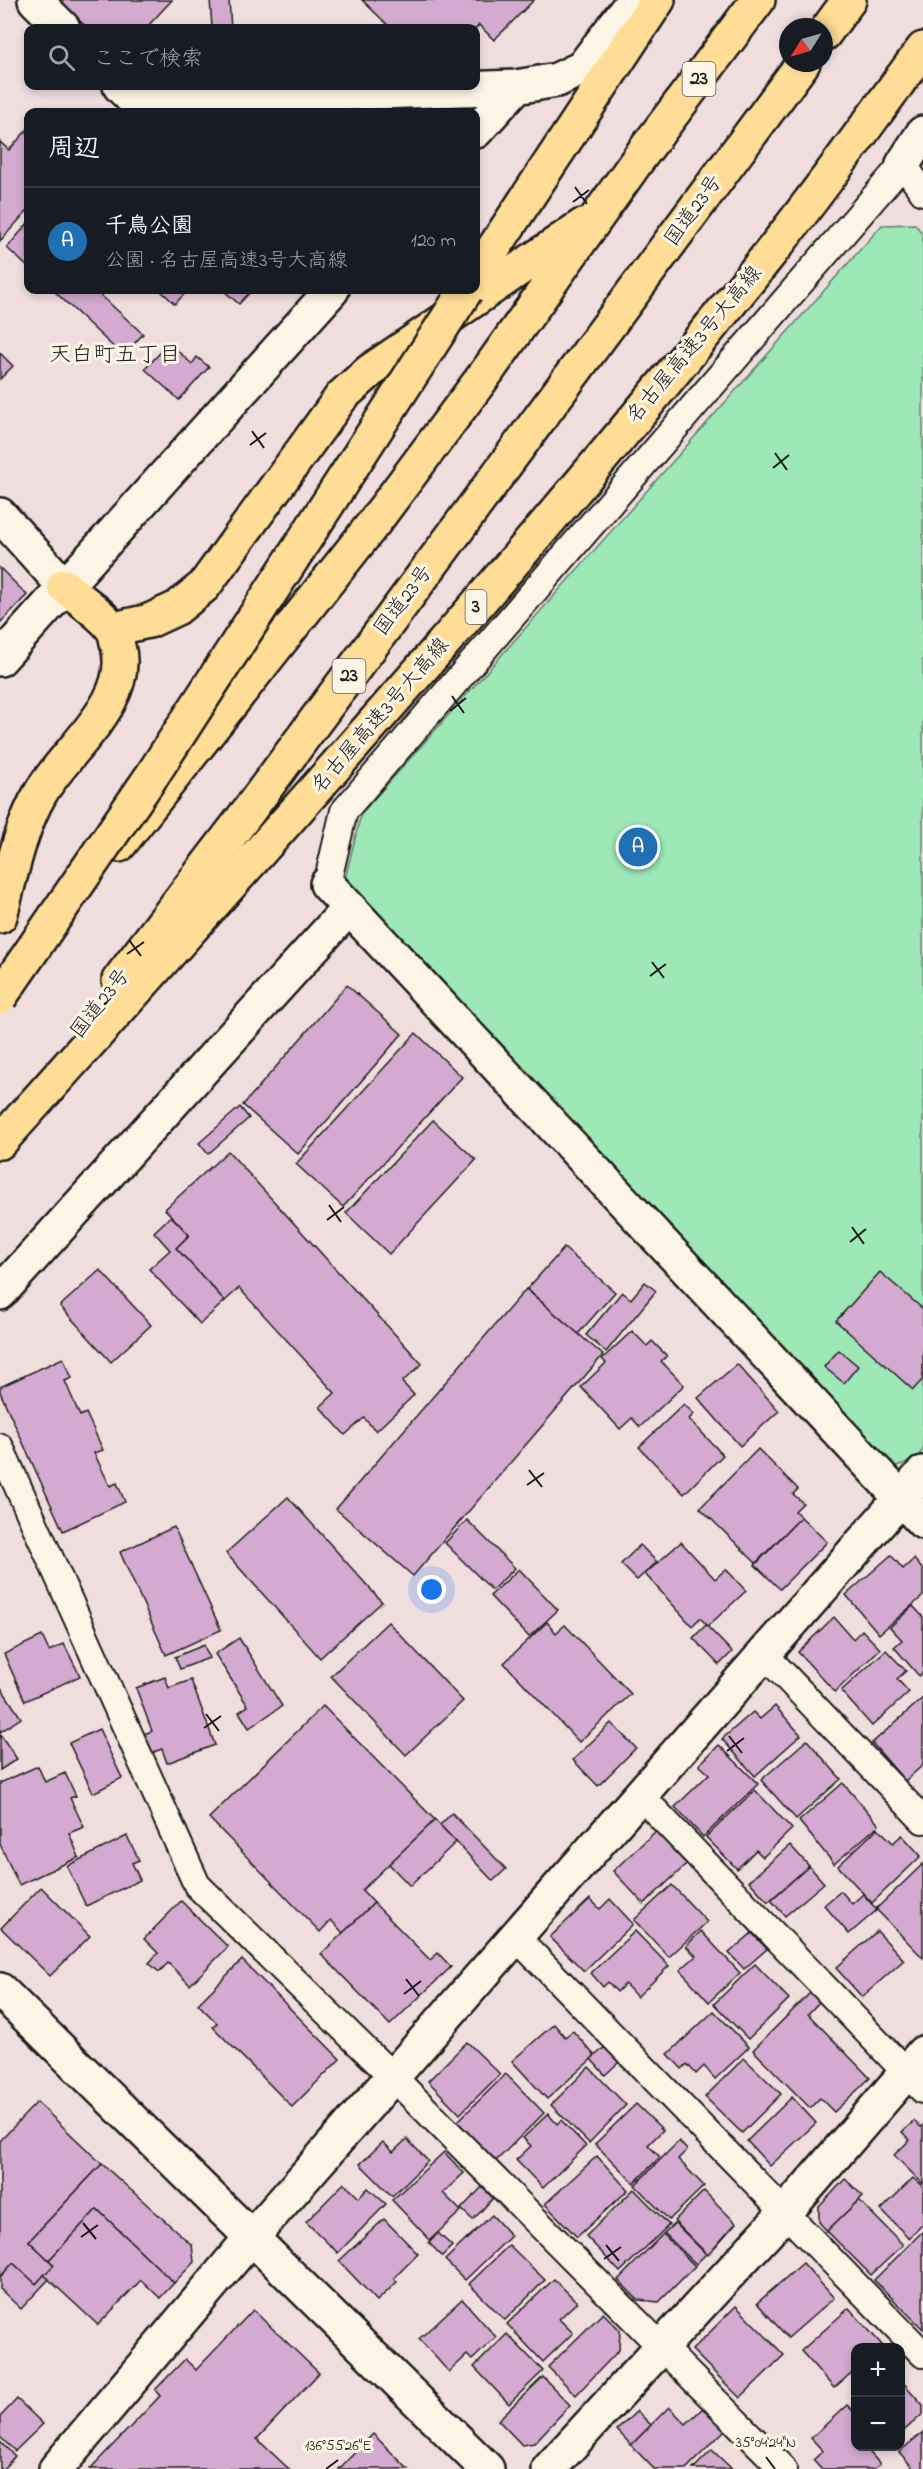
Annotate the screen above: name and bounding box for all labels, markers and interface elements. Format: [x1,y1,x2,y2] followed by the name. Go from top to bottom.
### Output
[779,18,833,72] north arrow
[24,24,480,90] search box
[45,41,78,74] icon: search
[93,44,203,76] text: ここで検索
[682,62,716,96] road number: 23
[48,131,100,169] text: 周辺
[658,169,730,253] street label: 国道23号
[105,211,193,243] text: 千鳥公園
[61,227,74,256] text: A
[411,227,456,256] text: 120 m
[105,247,348,276] text: 公園 · 名古屋高速3号大高線
[620,260,770,430] street label: 名古屋高速3号大高線
[49,340,181,372] district label: 天白町五丁目
[367,559,441,643] street label: 国道23号
[466,590,486,624] road number: 3
[305,632,457,800] street label: 名古屋高速3号大高線
[332,659,366,693] road number: 23
[618,824,658,870] pin: A
[64,962,138,1046] street label: 国道23号
[417,1575,446,1604] your location
[851,2343,905,2451] map controls
[851,2343,905,2397] button: +
[851,2397,905,2451] button: −
[736,2432,796,2454] text: 35°04'24"N
[305,2435,371,2457] text: 136°55'26"E

